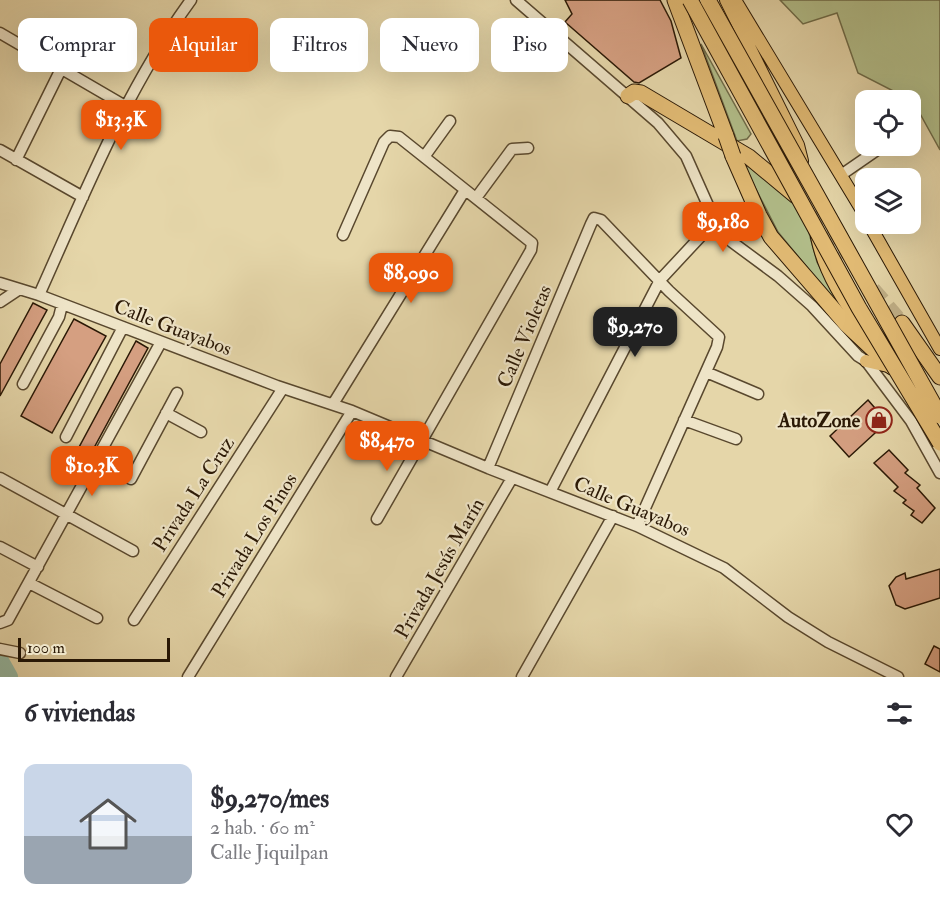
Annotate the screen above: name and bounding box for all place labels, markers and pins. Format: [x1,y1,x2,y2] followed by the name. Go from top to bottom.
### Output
[72,100,170,151] pin: $13.3K
[674,202,772,253] pin: $9,180
[362,253,460,304] pin: $8,090
[586,307,684,358] pin: $9,270
[864,405,894,435] shop icon: AutoZone
[777,408,861,433] place label: AutoZone
[338,421,436,472] pin: $8,470
[43,446,141,497] pin: $10.3K

